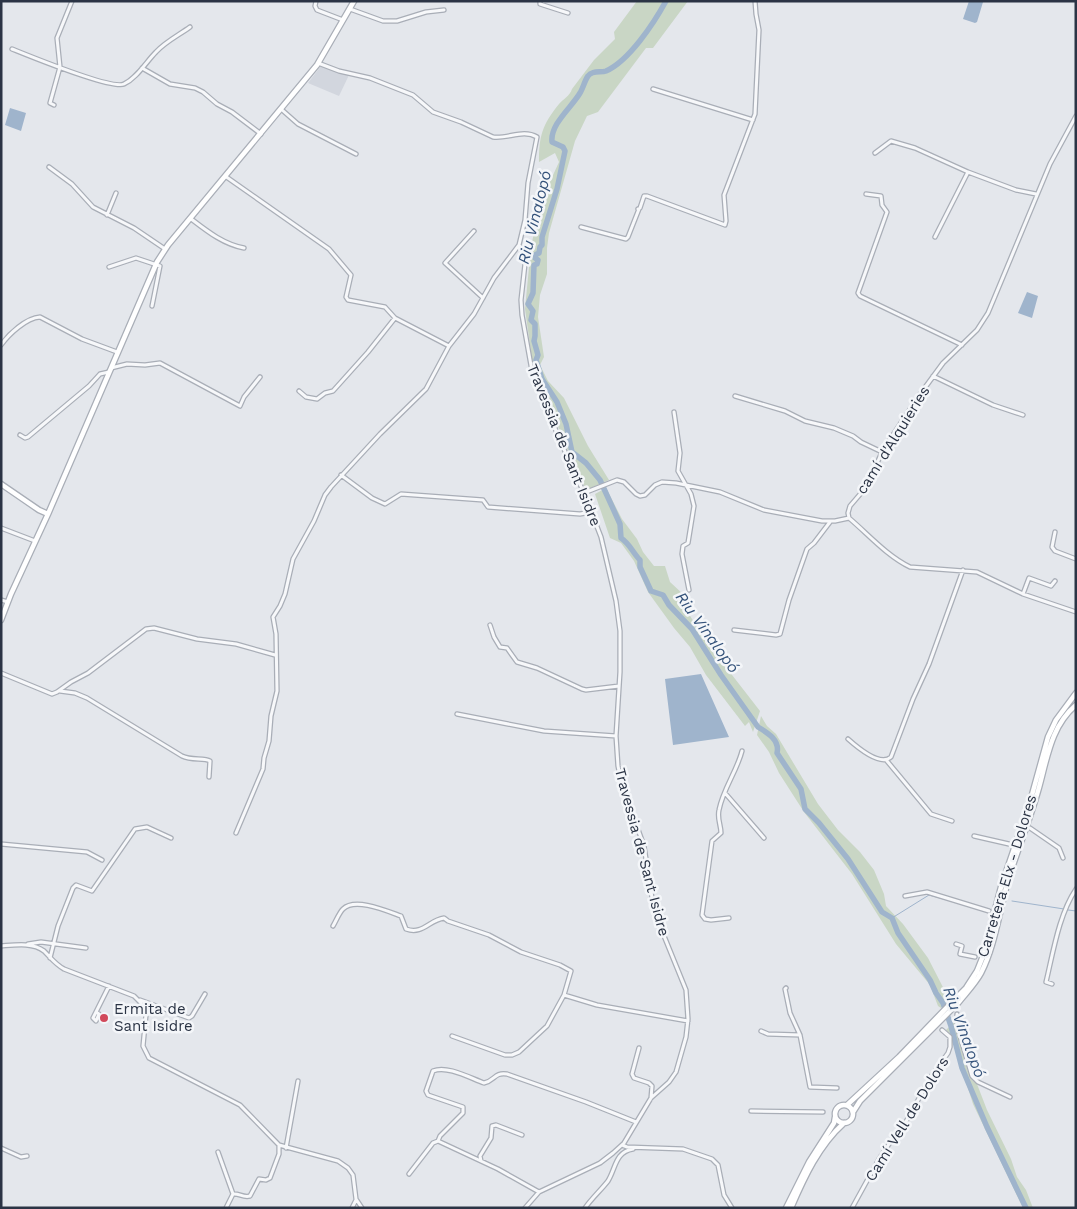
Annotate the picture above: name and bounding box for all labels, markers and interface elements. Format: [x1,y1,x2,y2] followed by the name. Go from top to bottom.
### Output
[514,168,555,266] water label: Riu Vinalopó
[523,361,605,529] street label: Travessia de Sant Isidre
[852,383,934,497] street label: camí d'Alquieries
[672,588,743,677] water label: Riu Vinalopó
[611,766,673,938] street label: Travessia de Sant Isidre
[974,793,1040,959] street label: Carretera Elx - Dolores
[939,984,990,1080] water label: Riu Vinalopó
[114,1000,193,1035] place label: Ermita de Sant Isidre
[98,1012,110,1024] marker: Ermita de Sant Isidre
[861,1053,953,1185] street label: Camí Vell de Dolors

